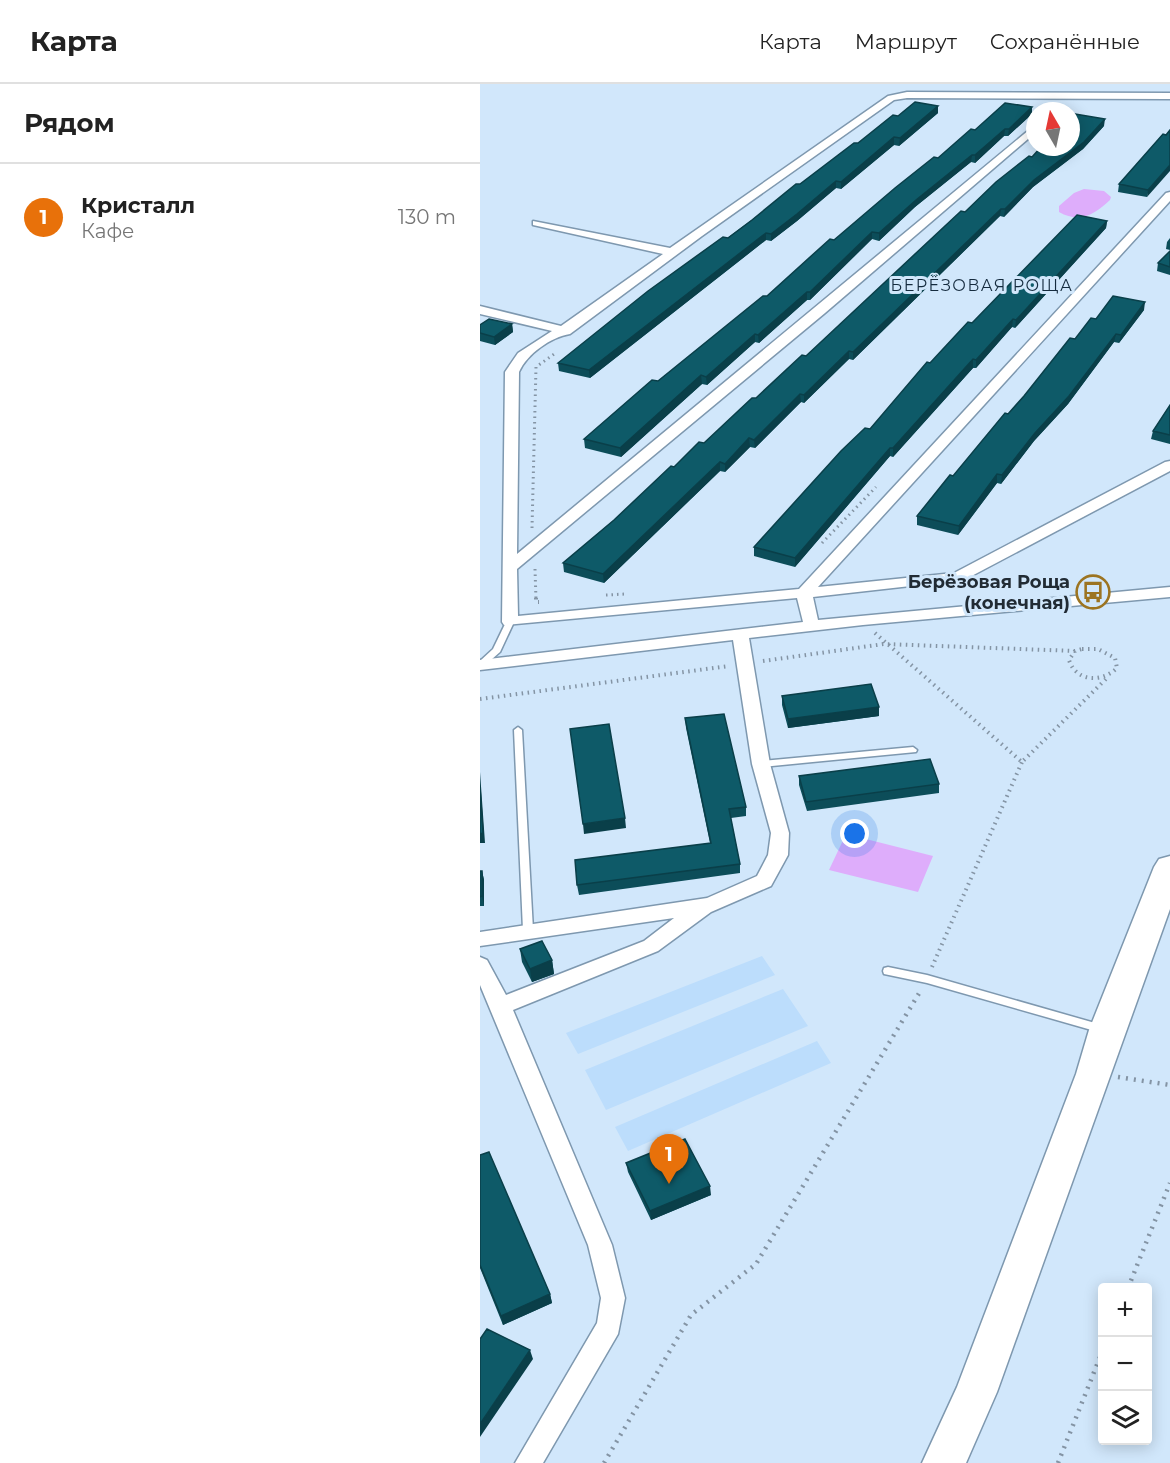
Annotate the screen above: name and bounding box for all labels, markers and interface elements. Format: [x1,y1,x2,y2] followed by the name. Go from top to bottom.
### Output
[30,24,118,58] text: Карта
[759,29,822,54] text: Карта
[855,29,957,54] text: Маршрут
[990,29,1140,54] text: Сохранённые
[1026,102,1080,156] north arrow
[24,107,115,139] text: Рядом
[81,192,195,219] text: Кристалл
[40,205,47,229] text: 1
[398,205,456,229] text: 130 m
[81,219,134,243] text: Кафе
[891,275,1073,295] district label: БЕРЁЗОВАЯ РОЩА
[908,571,1070,614] place label: Берёзовая Роща (конечная)
[1075,574,1111,610] bus stop icon: Берёзовая Роща (конечная)
[840,819,869,848] your location
[650,1134,688,1184] pin: 1
[1098,1283,1152,1445] map controls
[1098,1283,1152,1337] button: +
[1098,1337,1152,1391] button: −
[1098,1391,1152,1445] button: layers

